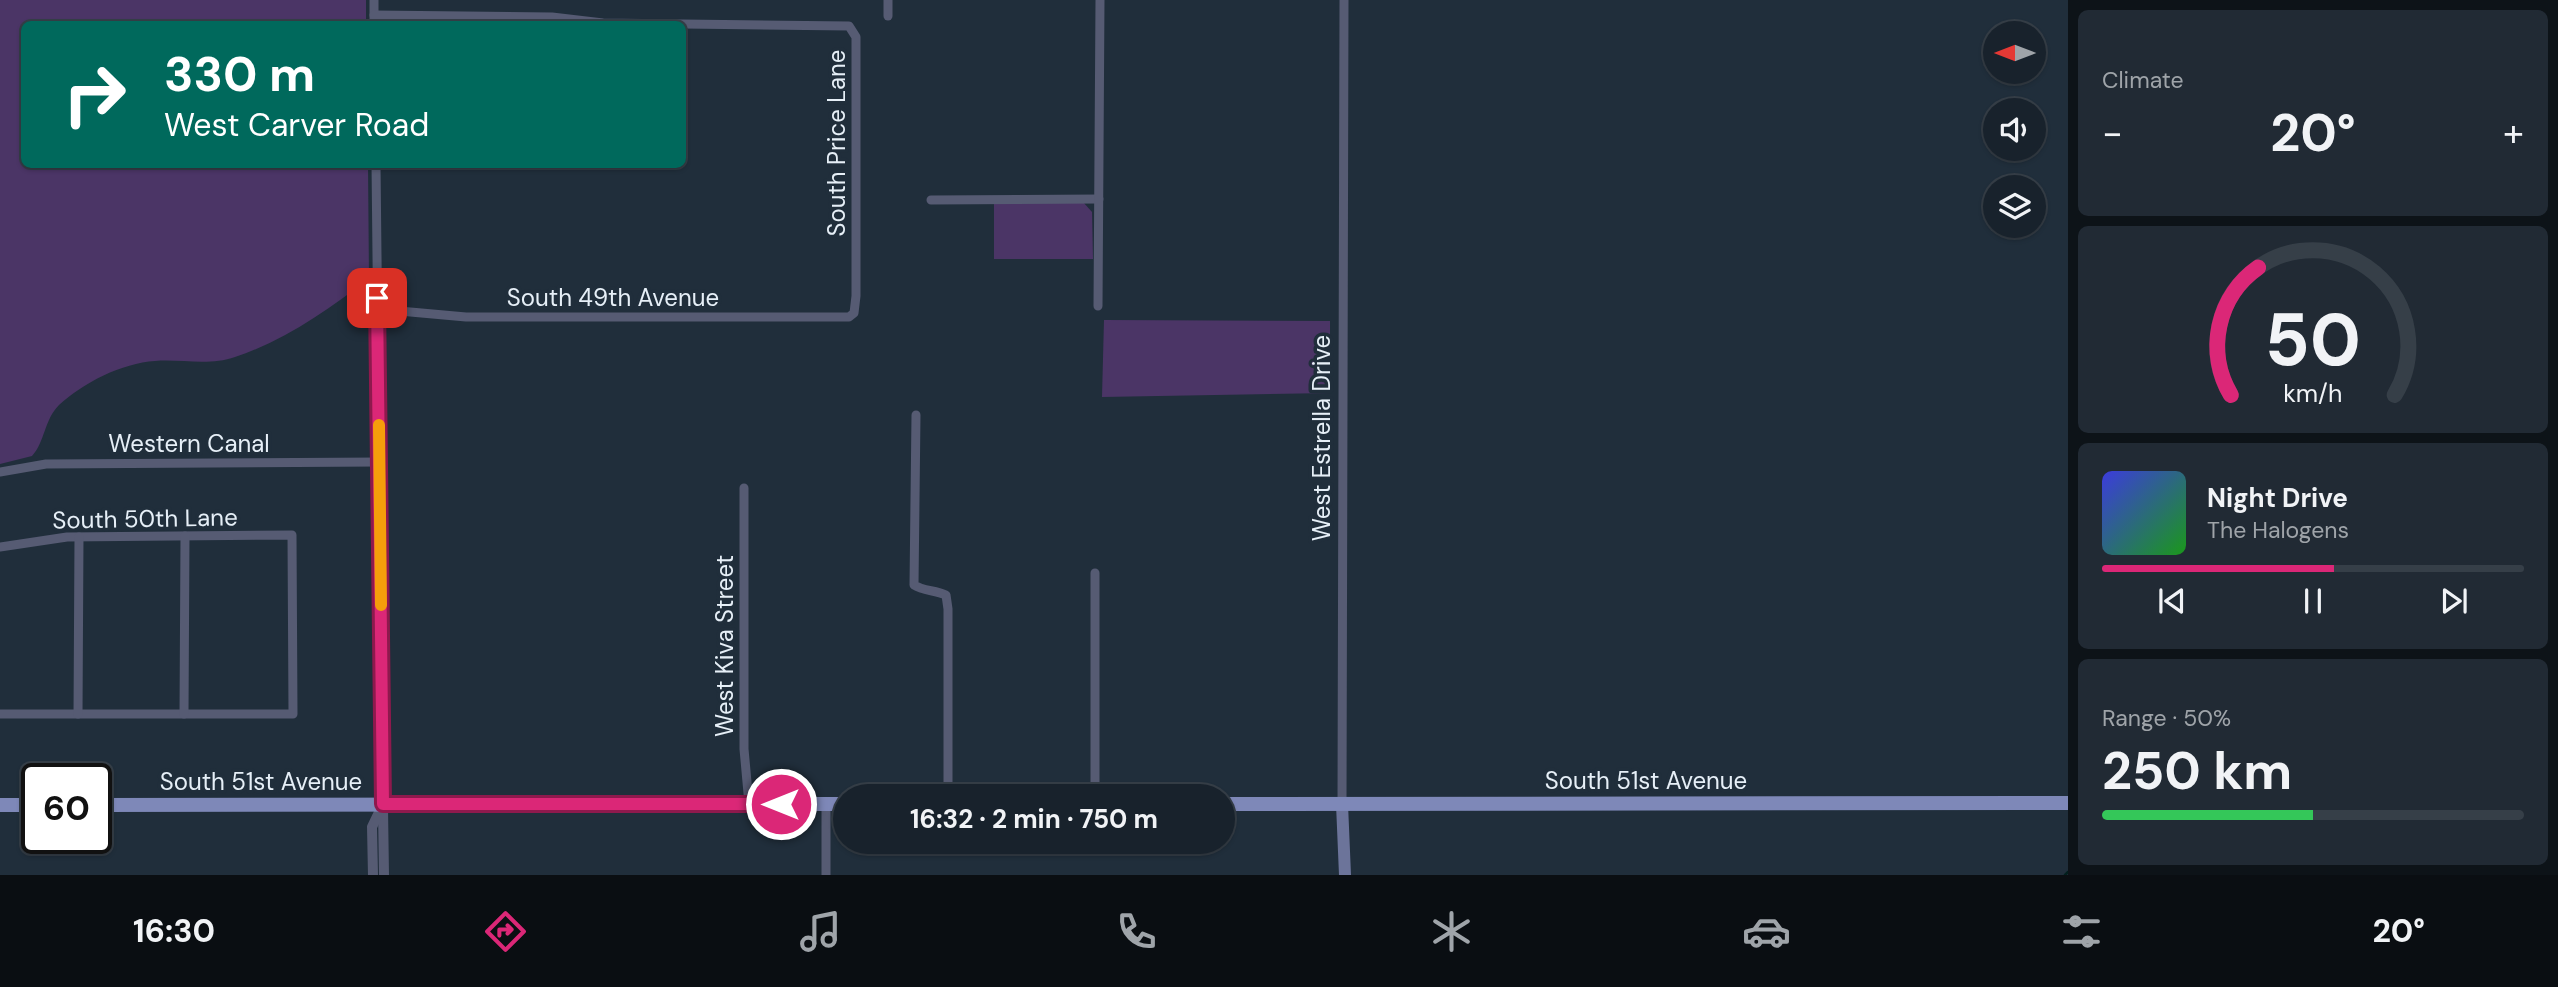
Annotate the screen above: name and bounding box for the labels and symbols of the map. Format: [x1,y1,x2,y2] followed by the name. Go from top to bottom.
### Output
[1983,21,2046,84] north arrow
[821,50,852,236] street label: South Price Lane
[347,268,407,328] pin
[507,282,719,313] street label: South 49th Avenue
[1306,335,1337,541] street label: West Estrella Drive
[108,428,270,459] street label: Western Canal
[52,501,238,536] street label: South 50th Lane
[709,555,740,737] street label: West Kiva Street
[21,763,112,854] speed limit sign: 60
[1545,765,1747,796] street label: South 51st Avenue
[160,766,362,797] street label: South 51st Avenue
[744,767,818,841] position arrow

